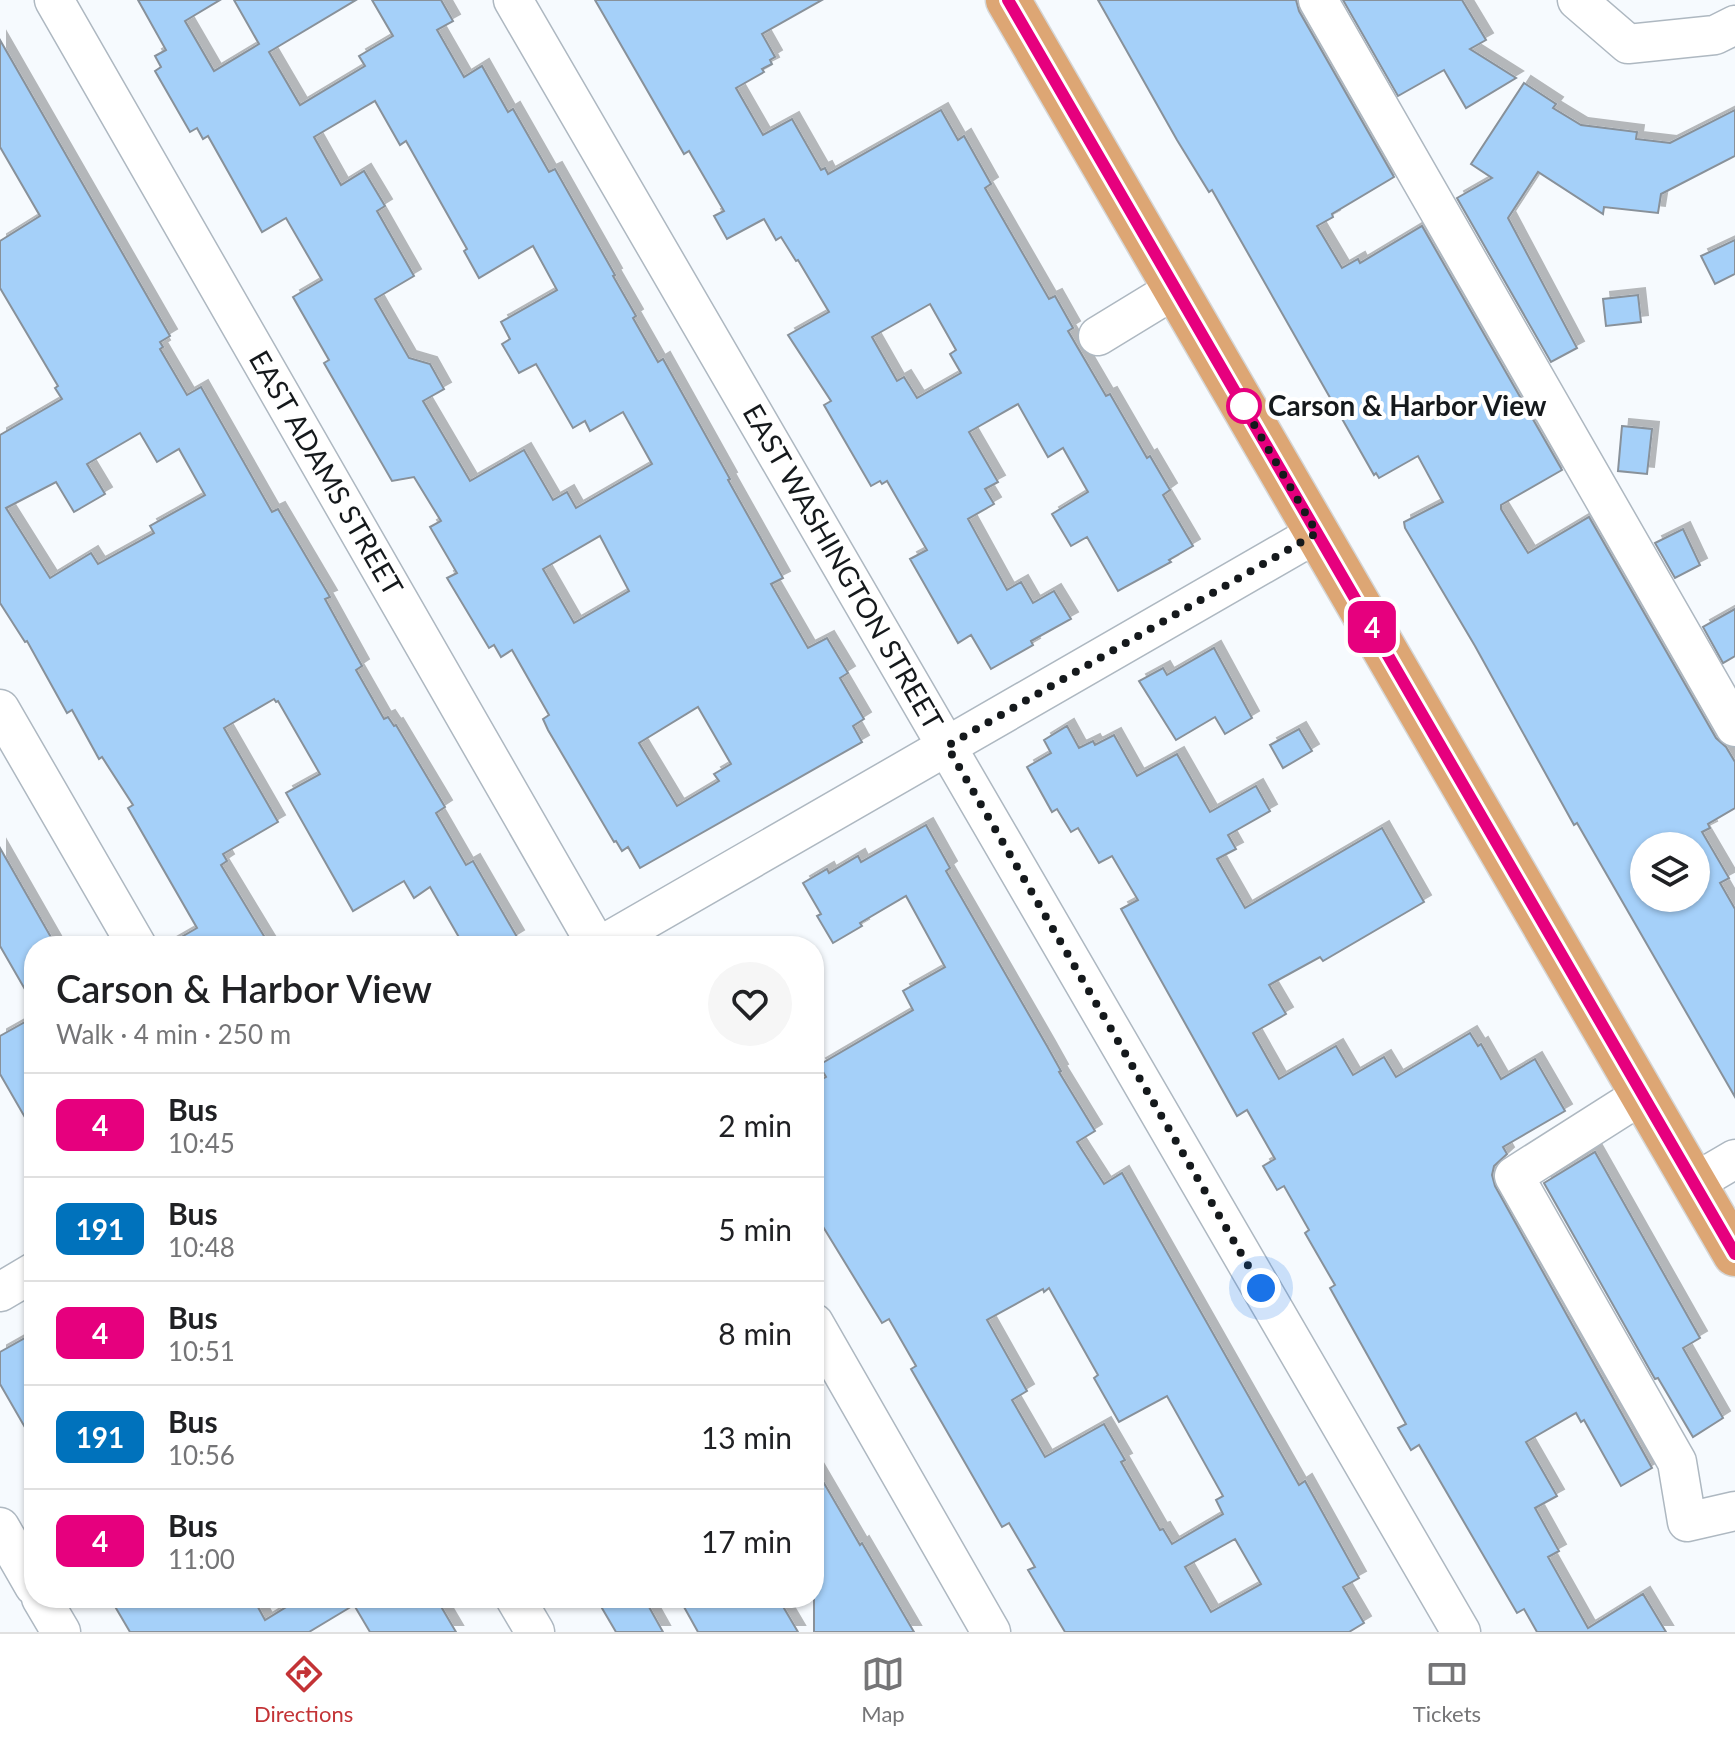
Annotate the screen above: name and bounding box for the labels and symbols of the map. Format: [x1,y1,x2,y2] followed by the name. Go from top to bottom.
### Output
[243,344,411,602] street label: EAST ADAMS STREET
[1268,388,1547,422] place label: Carson & Harbor View
[1227,389,1261,423] marker: Carson & Harbor View
[737,398,951,736] street label: EAST WASHINGTON STREET
[1346,601,1398,653] line badge: 4
[1241,1268,1281,1308] your location

